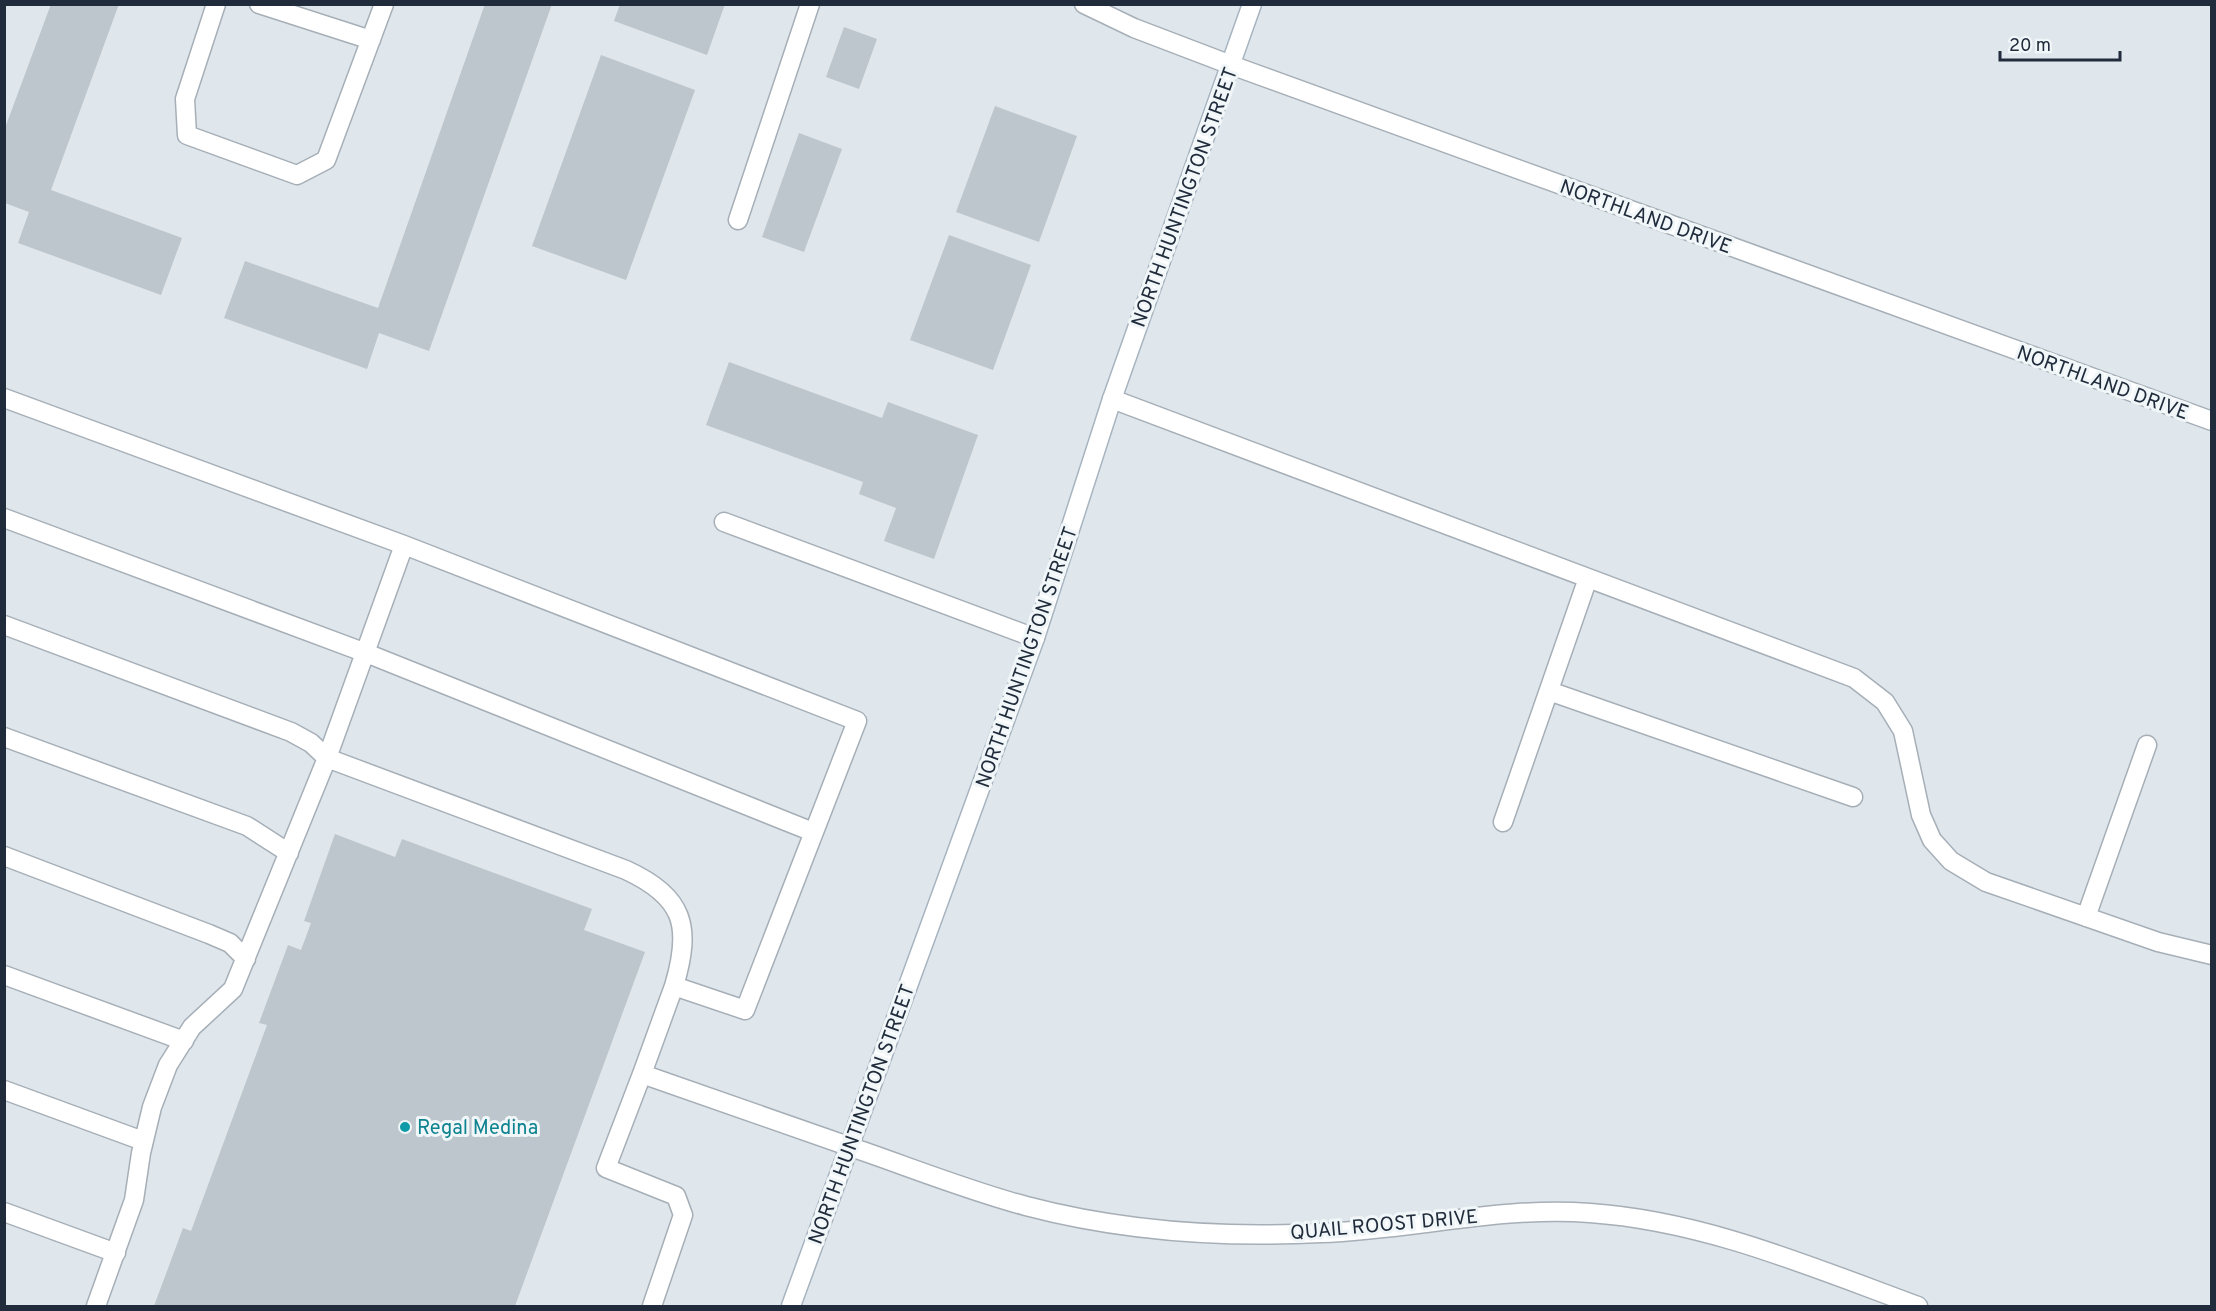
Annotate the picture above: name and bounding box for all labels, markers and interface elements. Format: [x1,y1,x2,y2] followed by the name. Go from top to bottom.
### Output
[2000,24,2120,62] scale bar
[2009,35,2051,58] text: 20 m
[1127,64,1245,331] street label: NORTH HUNTINGTON STREET
[1556,175,1735,261] street label: NORTHLAND DRIVE
[2013,341,2192,427] street label: NORTHLAND DRIVE
[971,524,1085,792] street label: NORTH HUNTINGTON STREET
[804,981,922,1248] street label: NORTH HUNTINGTON STREET
[417,1116,538,1142] place label: Regal Medina
[398,1120,412,1134] marker: Regal Medina
[1289,1205,1479,1247] street label: QUAIL ROOST DRIVE

